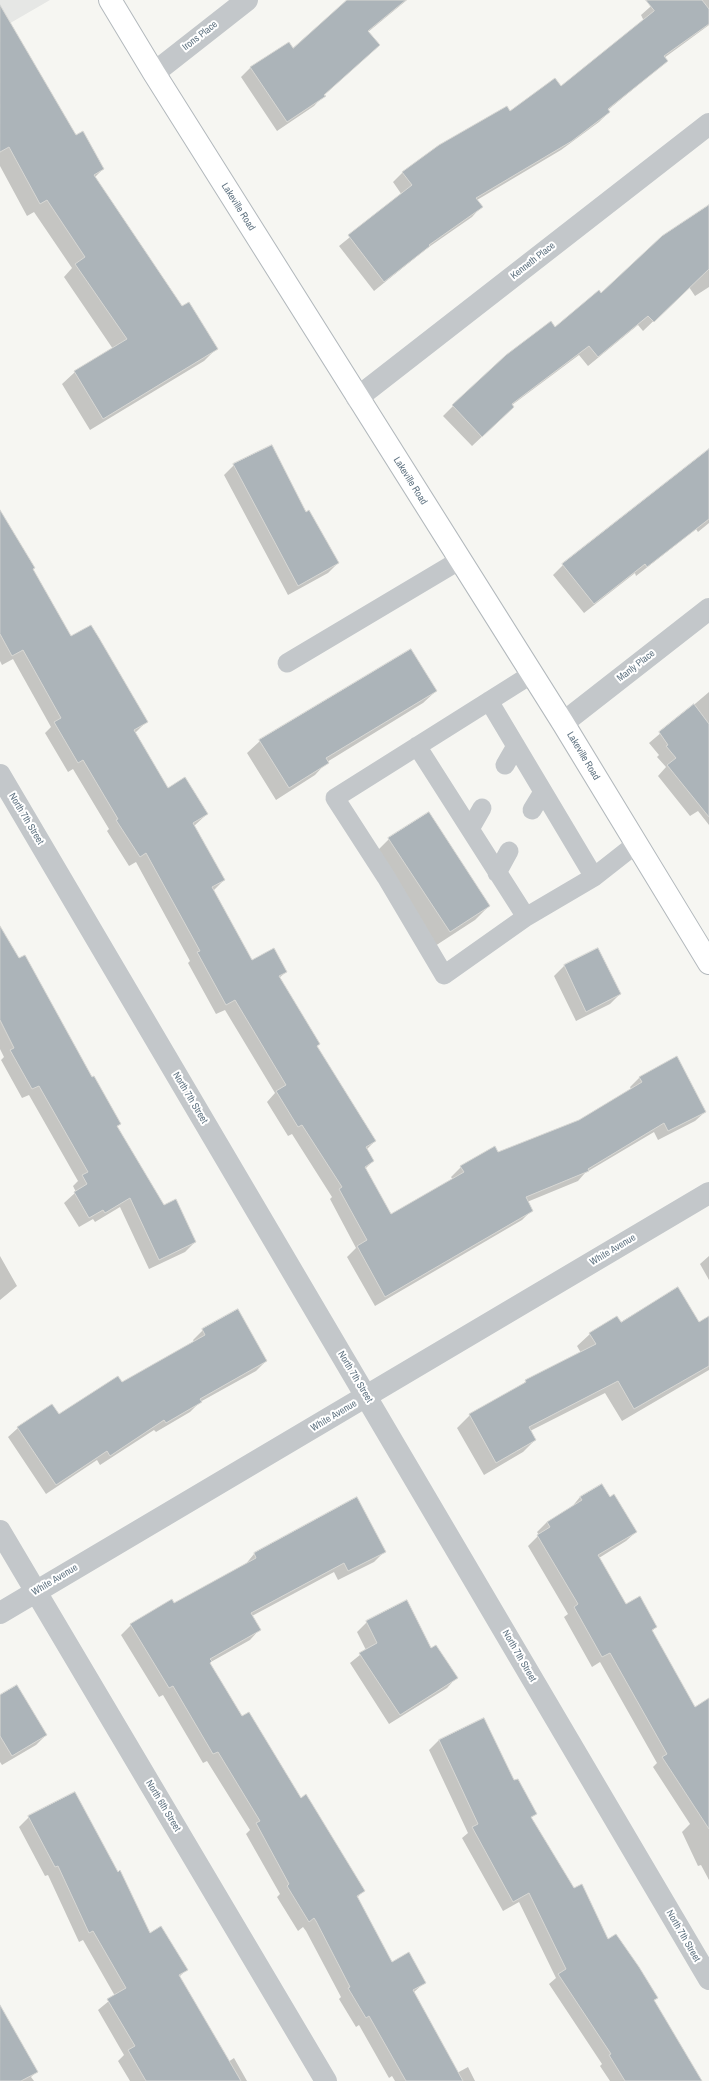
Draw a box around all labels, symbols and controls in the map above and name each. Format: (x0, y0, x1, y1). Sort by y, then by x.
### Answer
street label: Irons Place (180, 19, 220, 53)
street label: Lakeville Road (219, 181, 257, 233)
street label: Kenneth Place (508, 240, 558, 282)
street label: Lakeville Road (391, 455, 429, 507)
street label: Manly Place (615, 648, 657, 684)
street label: Lakeville Road (564, 730, 602, 782)
street label: North 7th Street (6, 791, 46, 847)
street label: North 7th Street (170, 1070, 210, 1126)
street label: White Avenue (588, 1232, 638, 1268)
street label: North 7th Street (335, 1349, 375, 1405)
street label: White Avenue (309, 1398, 359, 1434)
street label: White Avenue (30, 1562, 80, 1598)
street label: North 7th Street (499, 1628, 539, 1684)
street label: North 6th Street (143, 1778, 183, 1834)
street label: North 7th Street (663, 1908, 703, 1964)

